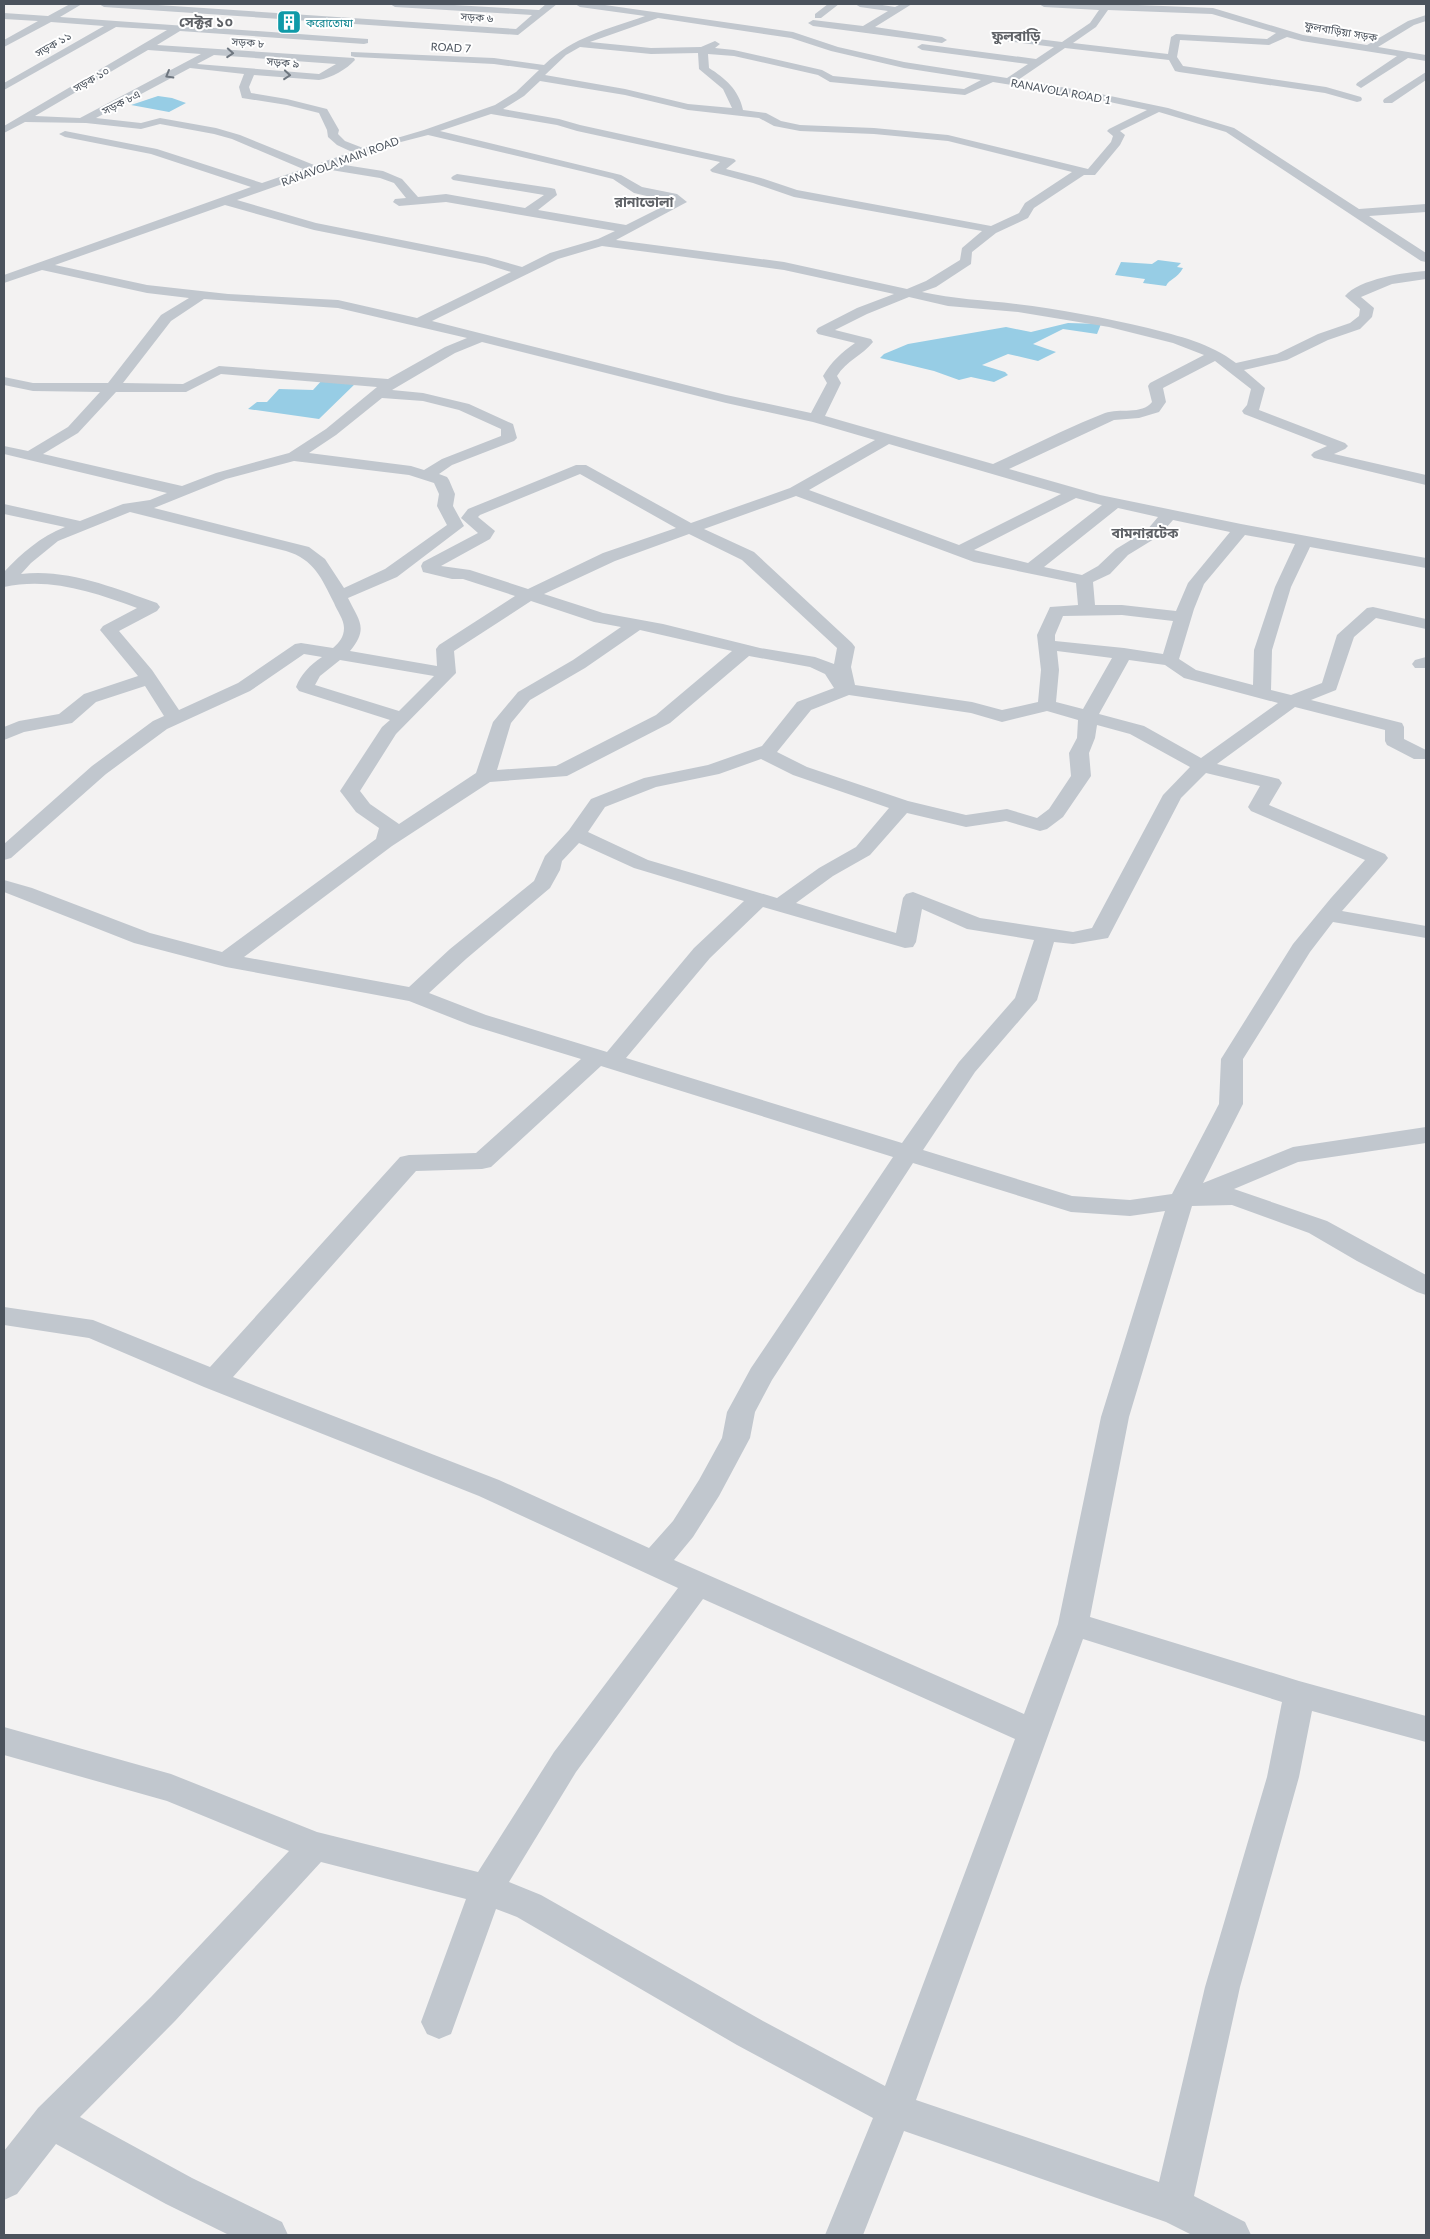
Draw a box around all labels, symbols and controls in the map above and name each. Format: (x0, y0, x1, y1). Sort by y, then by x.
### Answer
building icon: করোতোয়া (276, 9, 302, 35)
street label: সড়ক ৬ (459, 9, 494, 25)
district label: সেক্টর ১০ (179, 13, 233, 30)
place label: করোতোয়া (305, 16, 354, 29)
street label: ফুলবাড়িয়া সড়ক (1302, 18, 1379, 45)
district label: ফুলবাড়ি (991, 27, 1041, 45)
street label: সড়ক ১১ (32, 29, 73, 60)
street label: সড়ক ৮ (230, 34, 265, 50)
street label: ROAD 7 (430, 39, 472, 55)
one-way arrow (226, 47, 234, 58)
street label: সড়ক ৯ (265, 54, 300, 70)
street label: সড়ক ১০ (70, 64, 111, 95)
one-way arrow (165, 69, 174, 79)
one-way arrow (284, 69, 292, 80)
street label: RANAVOLA ROAD 1 (1010, 76, 1112, 106)
street label: সড়ক ৮এ (99, 87, 142, 118)
street label: RANAVOLA MAIN ROAD (279, 134, 401, 188)
district label: রানাভোলা (613, 193, 675, 210)
district label: বামনারটেক (1110, 524, 1179, 541)

